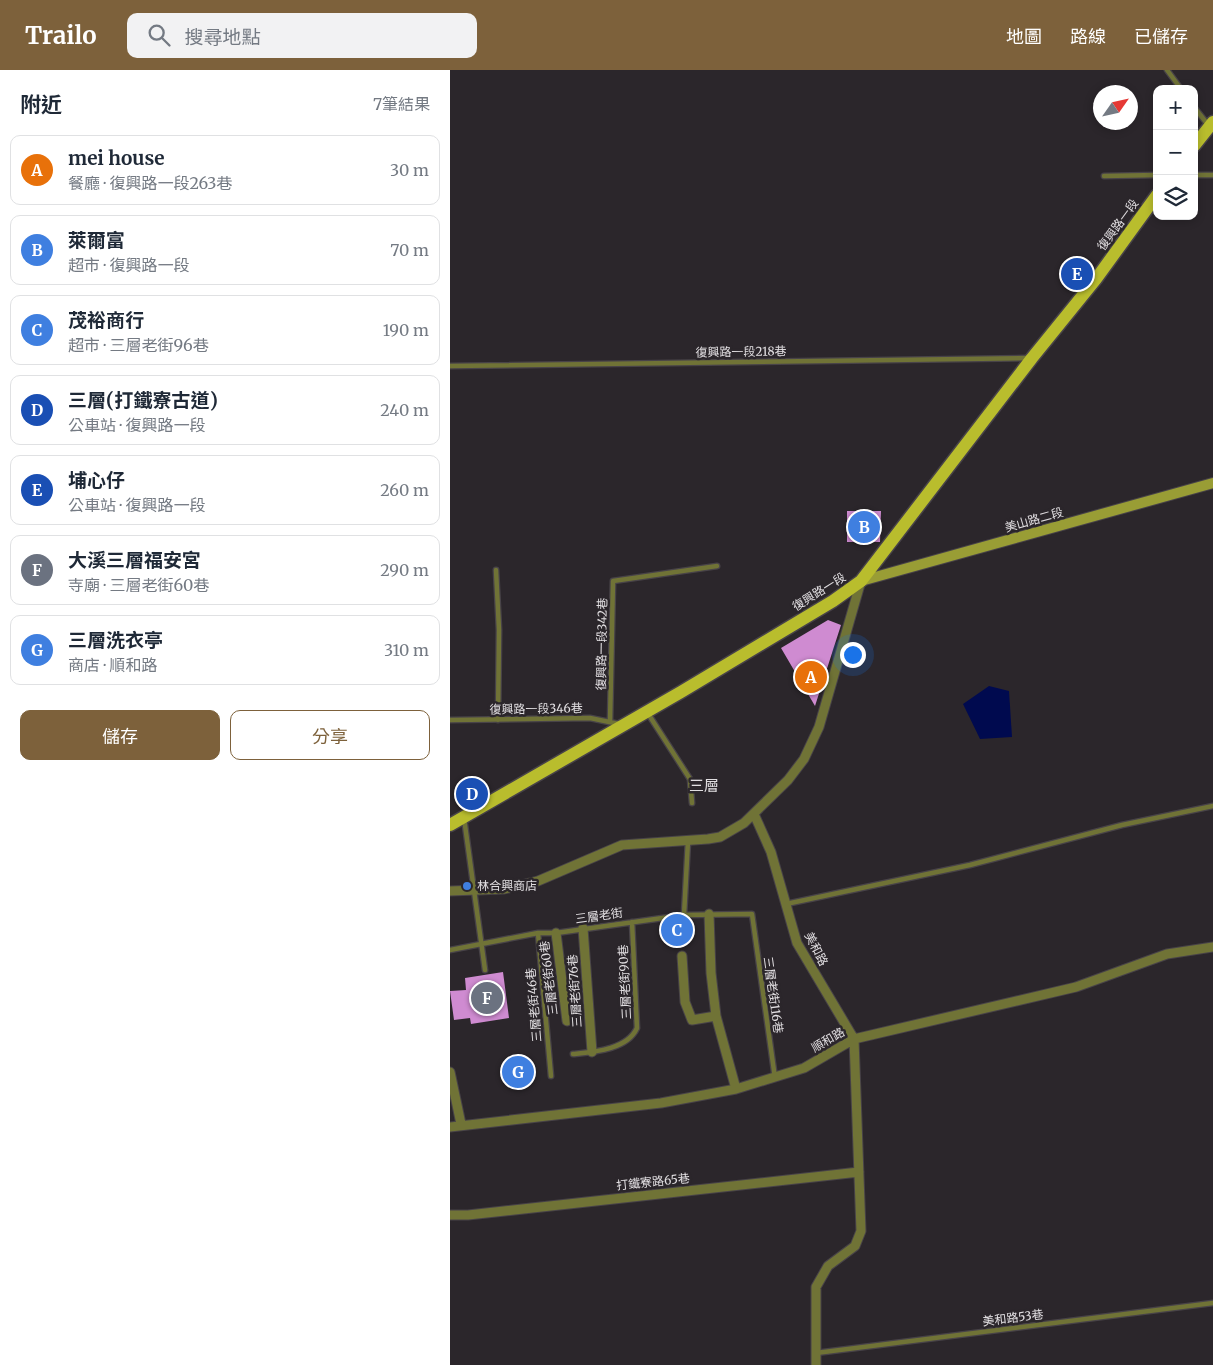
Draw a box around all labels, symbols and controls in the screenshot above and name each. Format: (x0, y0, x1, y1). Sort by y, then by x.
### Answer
search box (127, 13, 477, 58)
text: Trailo (25, 20, 97, 51)
icon: search (145, 21, 173, 49)
text: 搜尋地點 (185, 25, 261, 49)
text: 地圖 (1006, 25, 1042, 48)
text: 路線 (1070, 25, 1106, 48)
text: 已儲存 (1134, 25, 1188, 48)
north arrow (1093, 85, 1138, 130)
map controls (1153, 85, 1198, 220)
button: + (1153, 85, 1198, 130)
text: 附近 (20, 91, 62, 118)
text: 7筆結果 (373, 94, 430, 114)
button: − (1153, 130, 1198, 175)
text: mei house (68, 146, 165, 170)
text: A (31, 160, 43, 180)
text: 30 m (390, 160, 429, 180)
text: 餐廳 · 復興路一段263巷 (68, 173, 232, 193)
button: layers (1153, 175, 1198, 220)
street label: 復興路一段 (1094, 196, 1141, 253)
text: 萊爾富 (68, 228, 125, 252)
text: B (31, 240, 43, 260)
text: 70 m (390, 240, 429, 260)
text: 超市 · 復興路一段 (68, 255, 189, 275)
pin: E (1061, 255, 1093, 293)
text: 茂裕商行 (68, 308, 144, 332)
text: C (32, 320, 42, 340)
text: 190 m (383, 320, 429, 340)
text: 超市 · 三層老街96巷 (68, 335, 209, 355)
street label: 復興路一段218巷 (695, 343, 787, 360)
text: 三層(打鐵寮古道) (68, 388, 218, 412)
text: D (31, 400, 43, 420)
text: 240 m (380, 400, 429, 420)
text: 公車站 · 復興路一段 (68, 415, 205, 435)
text: 埔心仔 (68, 468, 125, 492)
text: E (32, 480, 42, 500)
text: 260 m (380, 480, 429, 500)
text: 公車站 · 復興路一段 (68, 495, 205, 515)
street label: 美山路二段 (1003, 504, 1065, 535)
pin: B (848, 508, 880, 546)
text: 大溪三層福安宮 (68, 548, 201, 572)
text: F (32, 560, 42, 580)
text: 290 m (380, 560, 429, 580)
street label: 復興路一段 (789, 569, 848, 614)
text: 寺廟 · 三層老街60巷 (68, 575, 209, 595)
street label: 復興路一段342巷 (593, 598, 610, 690)
text: 三層洗衣亭 (68, 628, 163, 652)
text: G (31, 640, 43, 660)
text: 310 m (384, 640, 429, 660)
your location (840, 642, 866, 668)
text: 商店 · 順和路 (68, 655, 157, 675)
pin: A (795, 658, 827, 696)
street label: 復興路一段346巷 (489, 700, 583, 717)
button: 儲存 (20, 710, 220, 760)
button: 分享 (230, 710, 430, 760)
pin: D (456, 775, 488, 813)
district label: 三層 (689, 776, 719, 795)
place label: 林合興商店 (477, 878, 537, 893)
marker: 林合興商店 (461, 880, 473, 892)
street label: 三層老街 (574, 905, 624, 926)
pin: C (661, 911, 693, 949)
street label: 美和路 (802, 929, 831, 968)
street label: 三層老街60巷 (536, 940, 561, 1016)
street label: 三層老街90巷 (615, 944, 634, 1020)
street label: 三層老街76巷 (564, 954, 585, 1028)
street label: 三層老街116巷 (761, 956, 786, 1034)
street label: 三層老街46巷 (523, 967, 544, 1043)
pin: F (471, 979, 503, 1017)
street label: 順和路 (808, 1024, 847, 1055)
pin: G (502, 1053, 534, 1091)
street label: 打鐵寮路65巷 (615, 1170, 690, 1193)
street label: 美和路53巷 (982, 1306, 1044, 1329)

